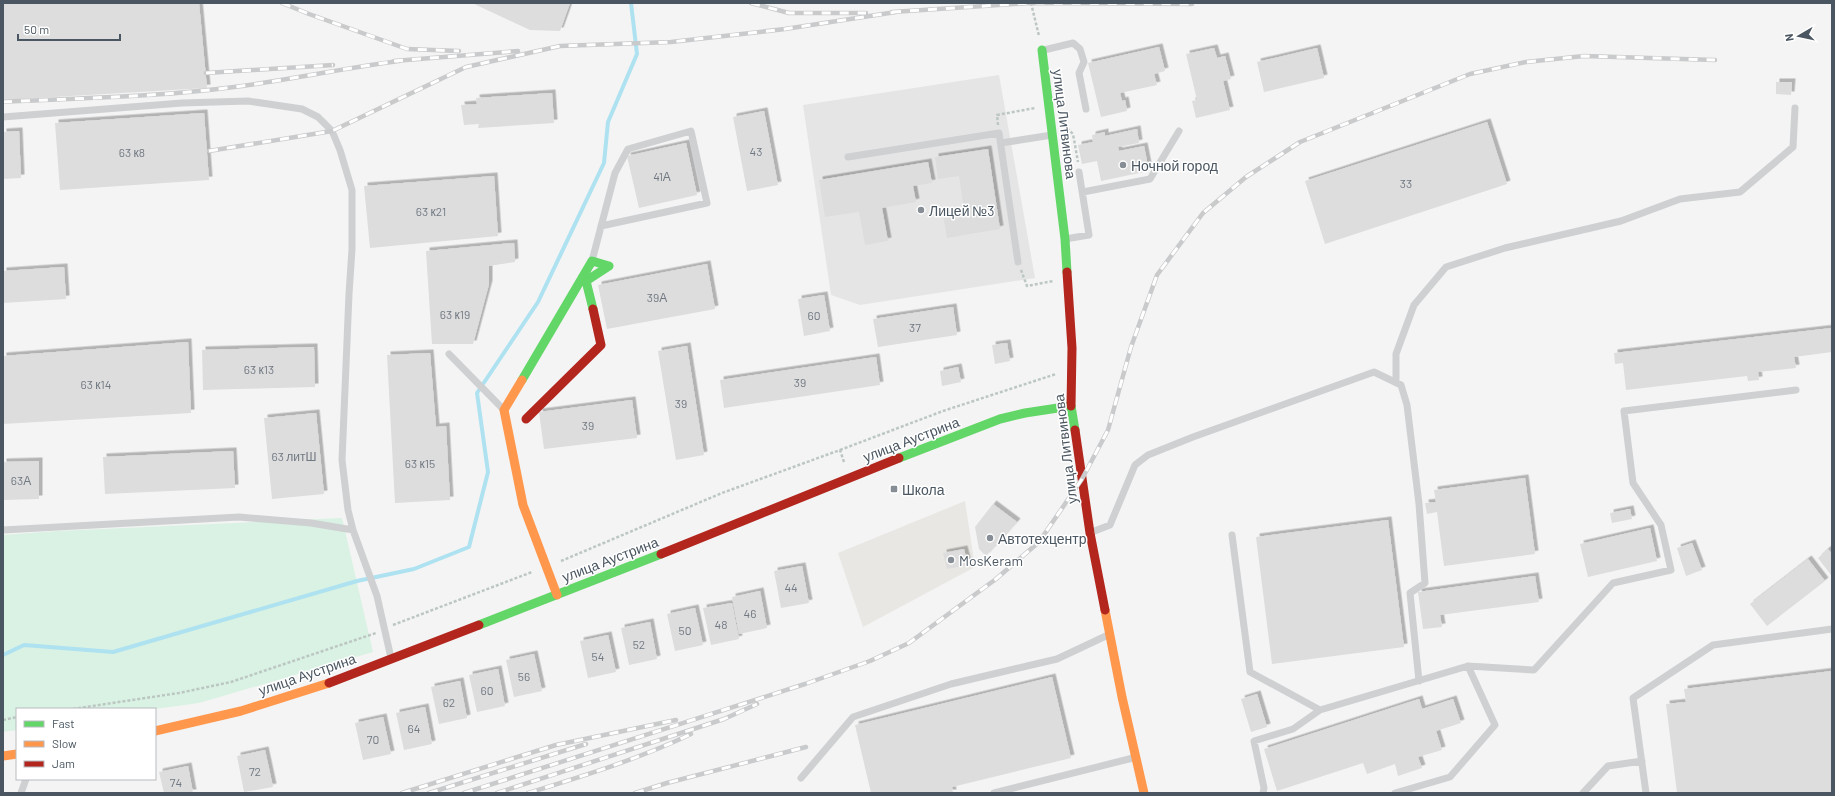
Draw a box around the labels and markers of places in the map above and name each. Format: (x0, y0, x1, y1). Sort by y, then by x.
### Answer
place label: Ночной город (1131, 157, 1218, 174)
marker: Ночной город (1118, 160, 1128, 170)
place label: Лицей №3 (929, 202, 995, 219)
marker: Лицей №3 (916, 205, 926, 215)
place label: Школа (902, 481, 945, 498)
marker: Школа (889, 484, 899, 494)
place label: Автотехцентр (998, 530, 1087, 547)
marker: Автотехцентр (985, 533, 995, 543)
place label: MosKeram (959, 552, 1023, 569)
marker: MosKeram (946, 555, 956, 565)

